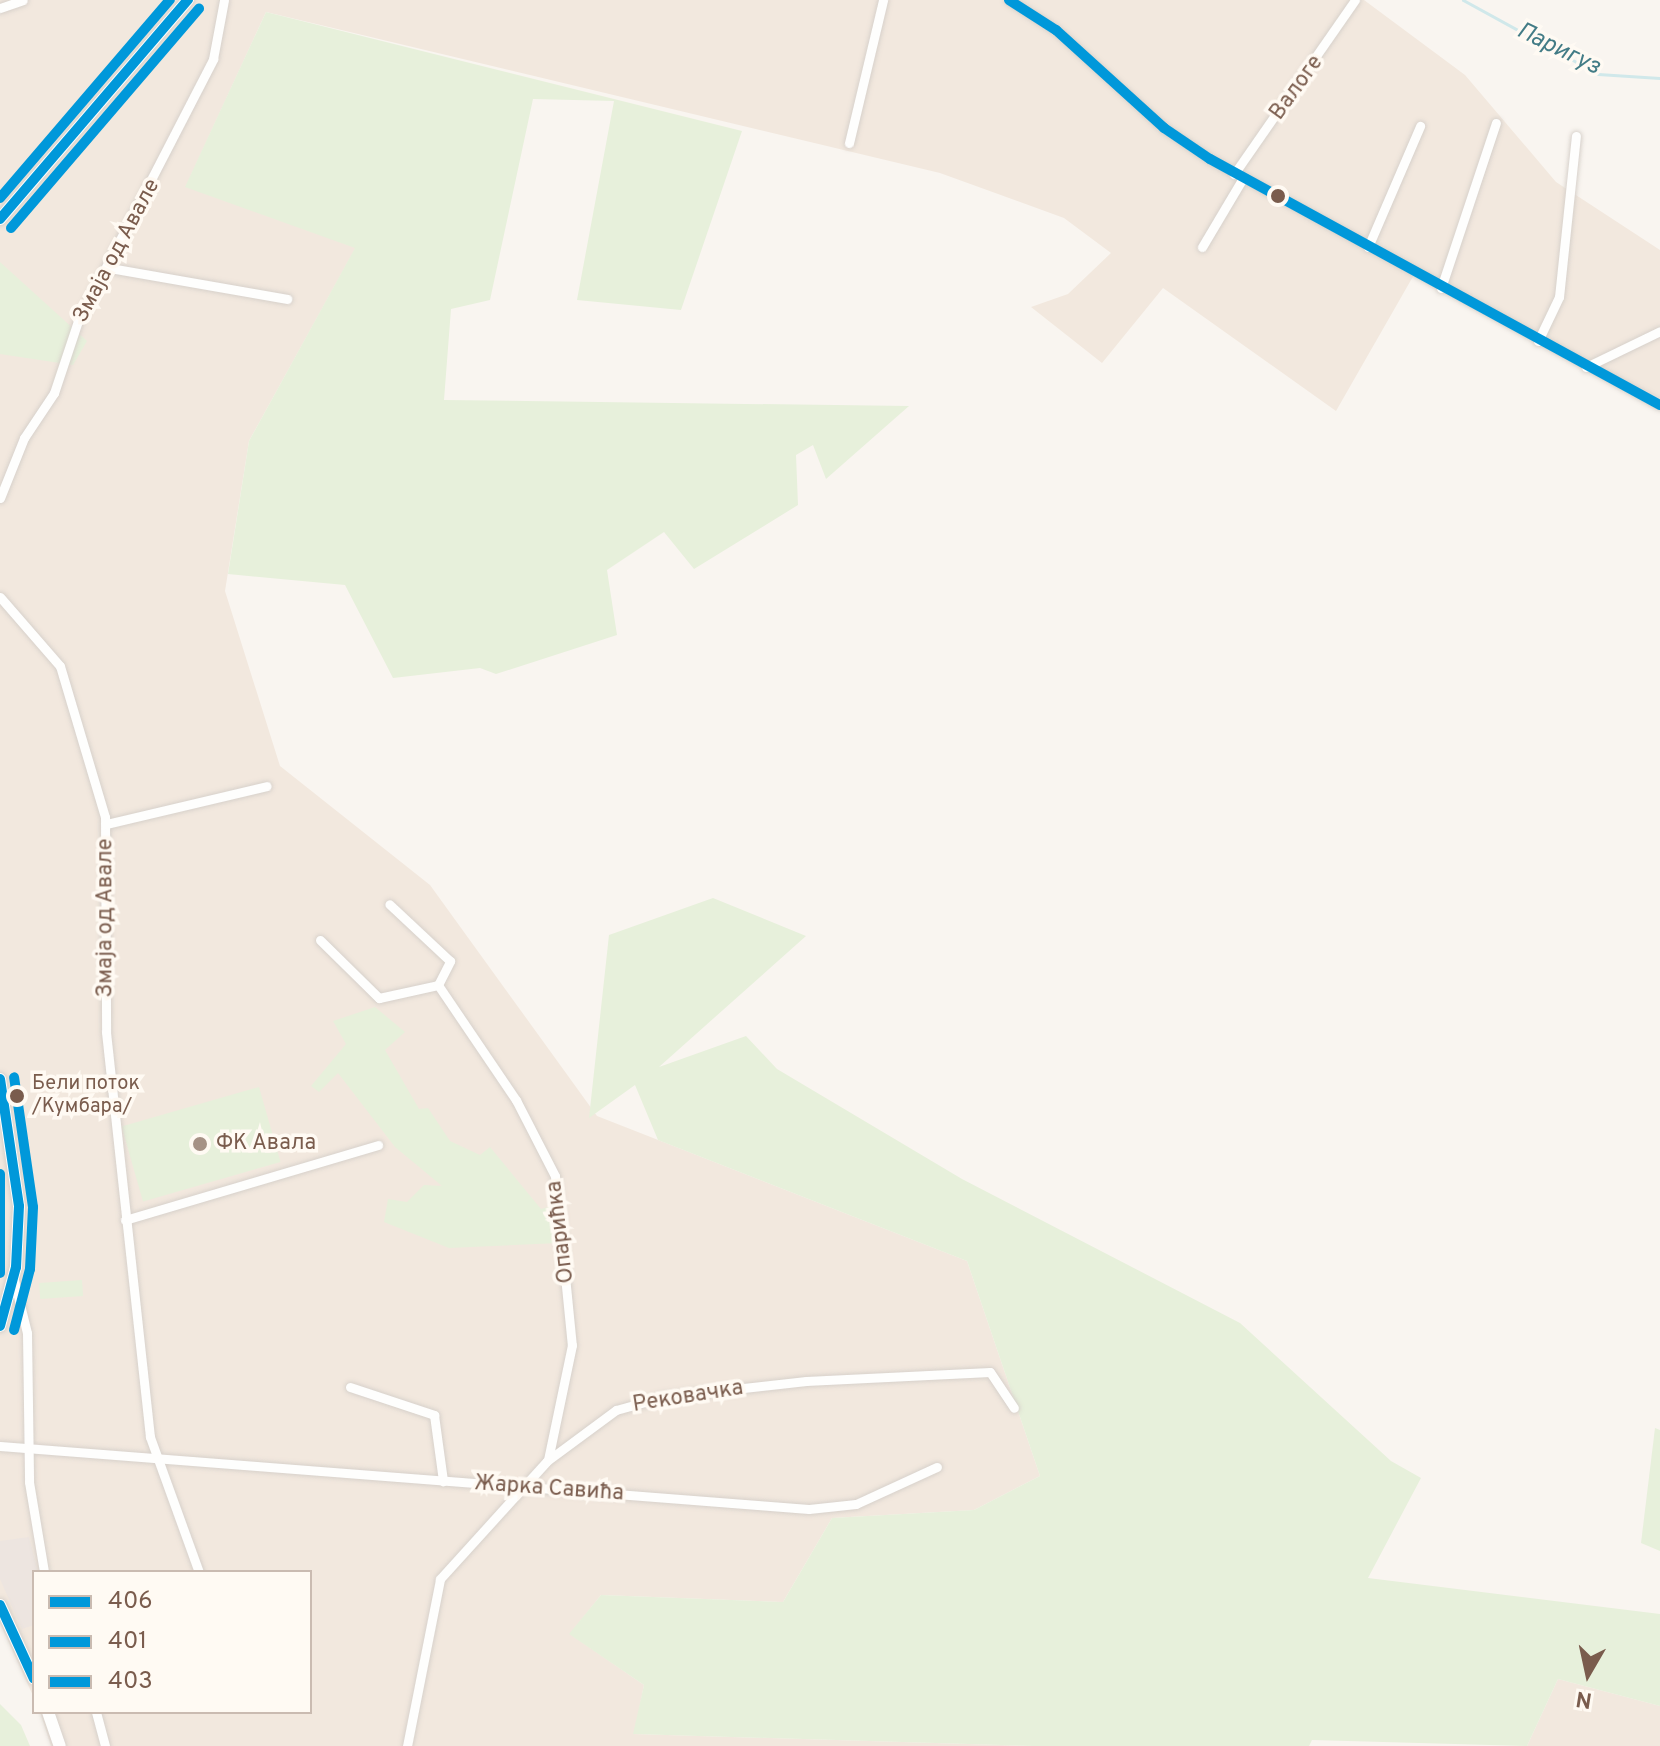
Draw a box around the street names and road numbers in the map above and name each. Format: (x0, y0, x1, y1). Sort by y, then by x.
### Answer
street label: Валоге (1265, 50, 1329, 126)
street label: Змаја од Авале (68, 174, 166, 328)
street label: Змаја од Авале (93, 838, 119, 998)
street label: Опарићка (542, 1179, 580, 1285)
street label: Рековачка (631, 1375, 745, 1419)
street label: Жарка Савића (473, 1471, 625, 1507)

